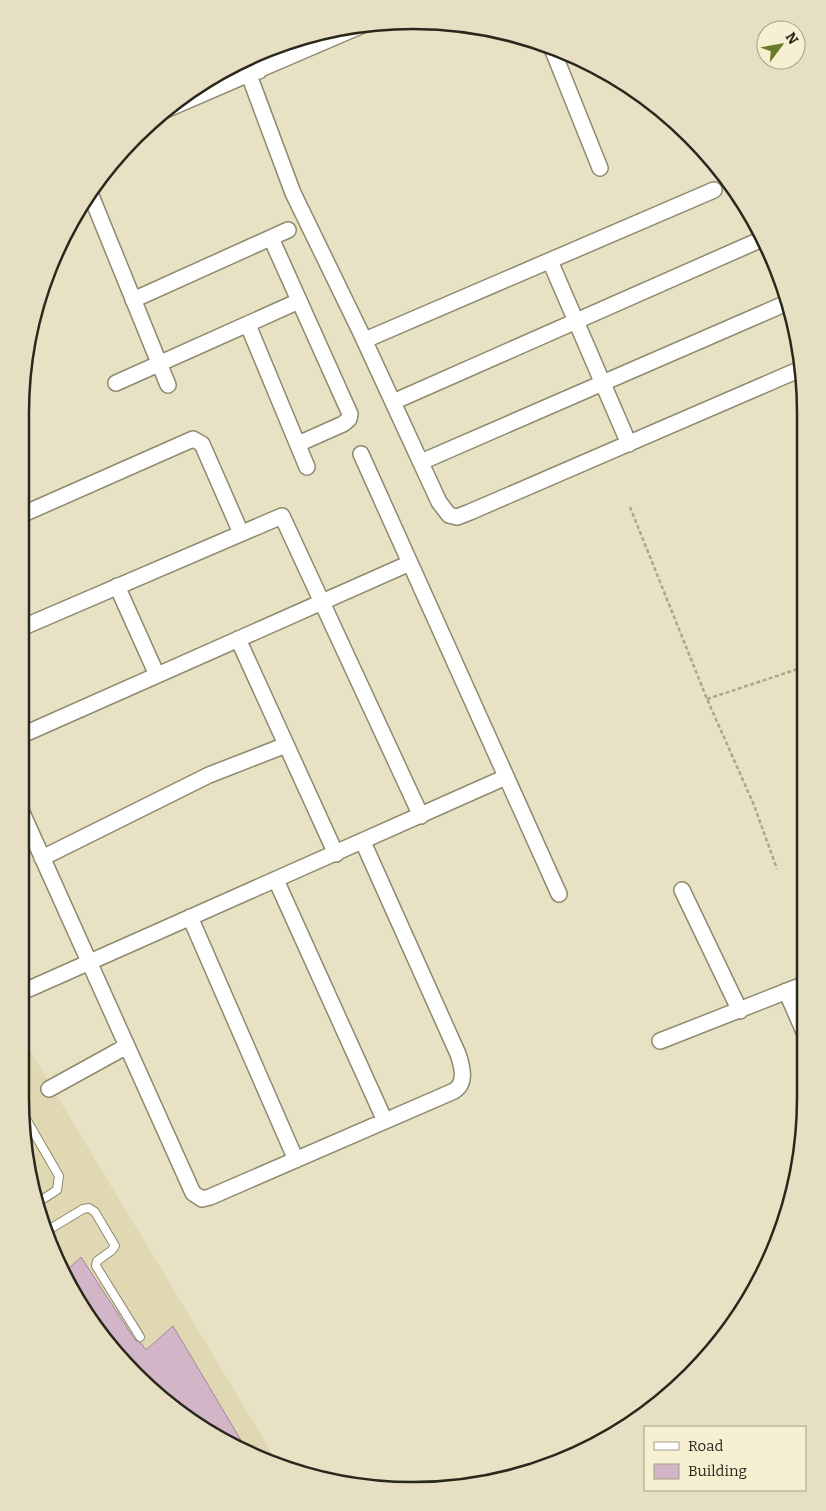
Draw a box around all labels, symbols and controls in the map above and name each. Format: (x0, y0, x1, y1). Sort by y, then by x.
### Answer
north arrow (756, 20, 806, 70)
text: N (782, 29, 802, 48)
legend (644, 1426, 806, 1491)
text: Road (688, 1437, 723, 1455)
text: Building (688, 1462, 747, 1480)

